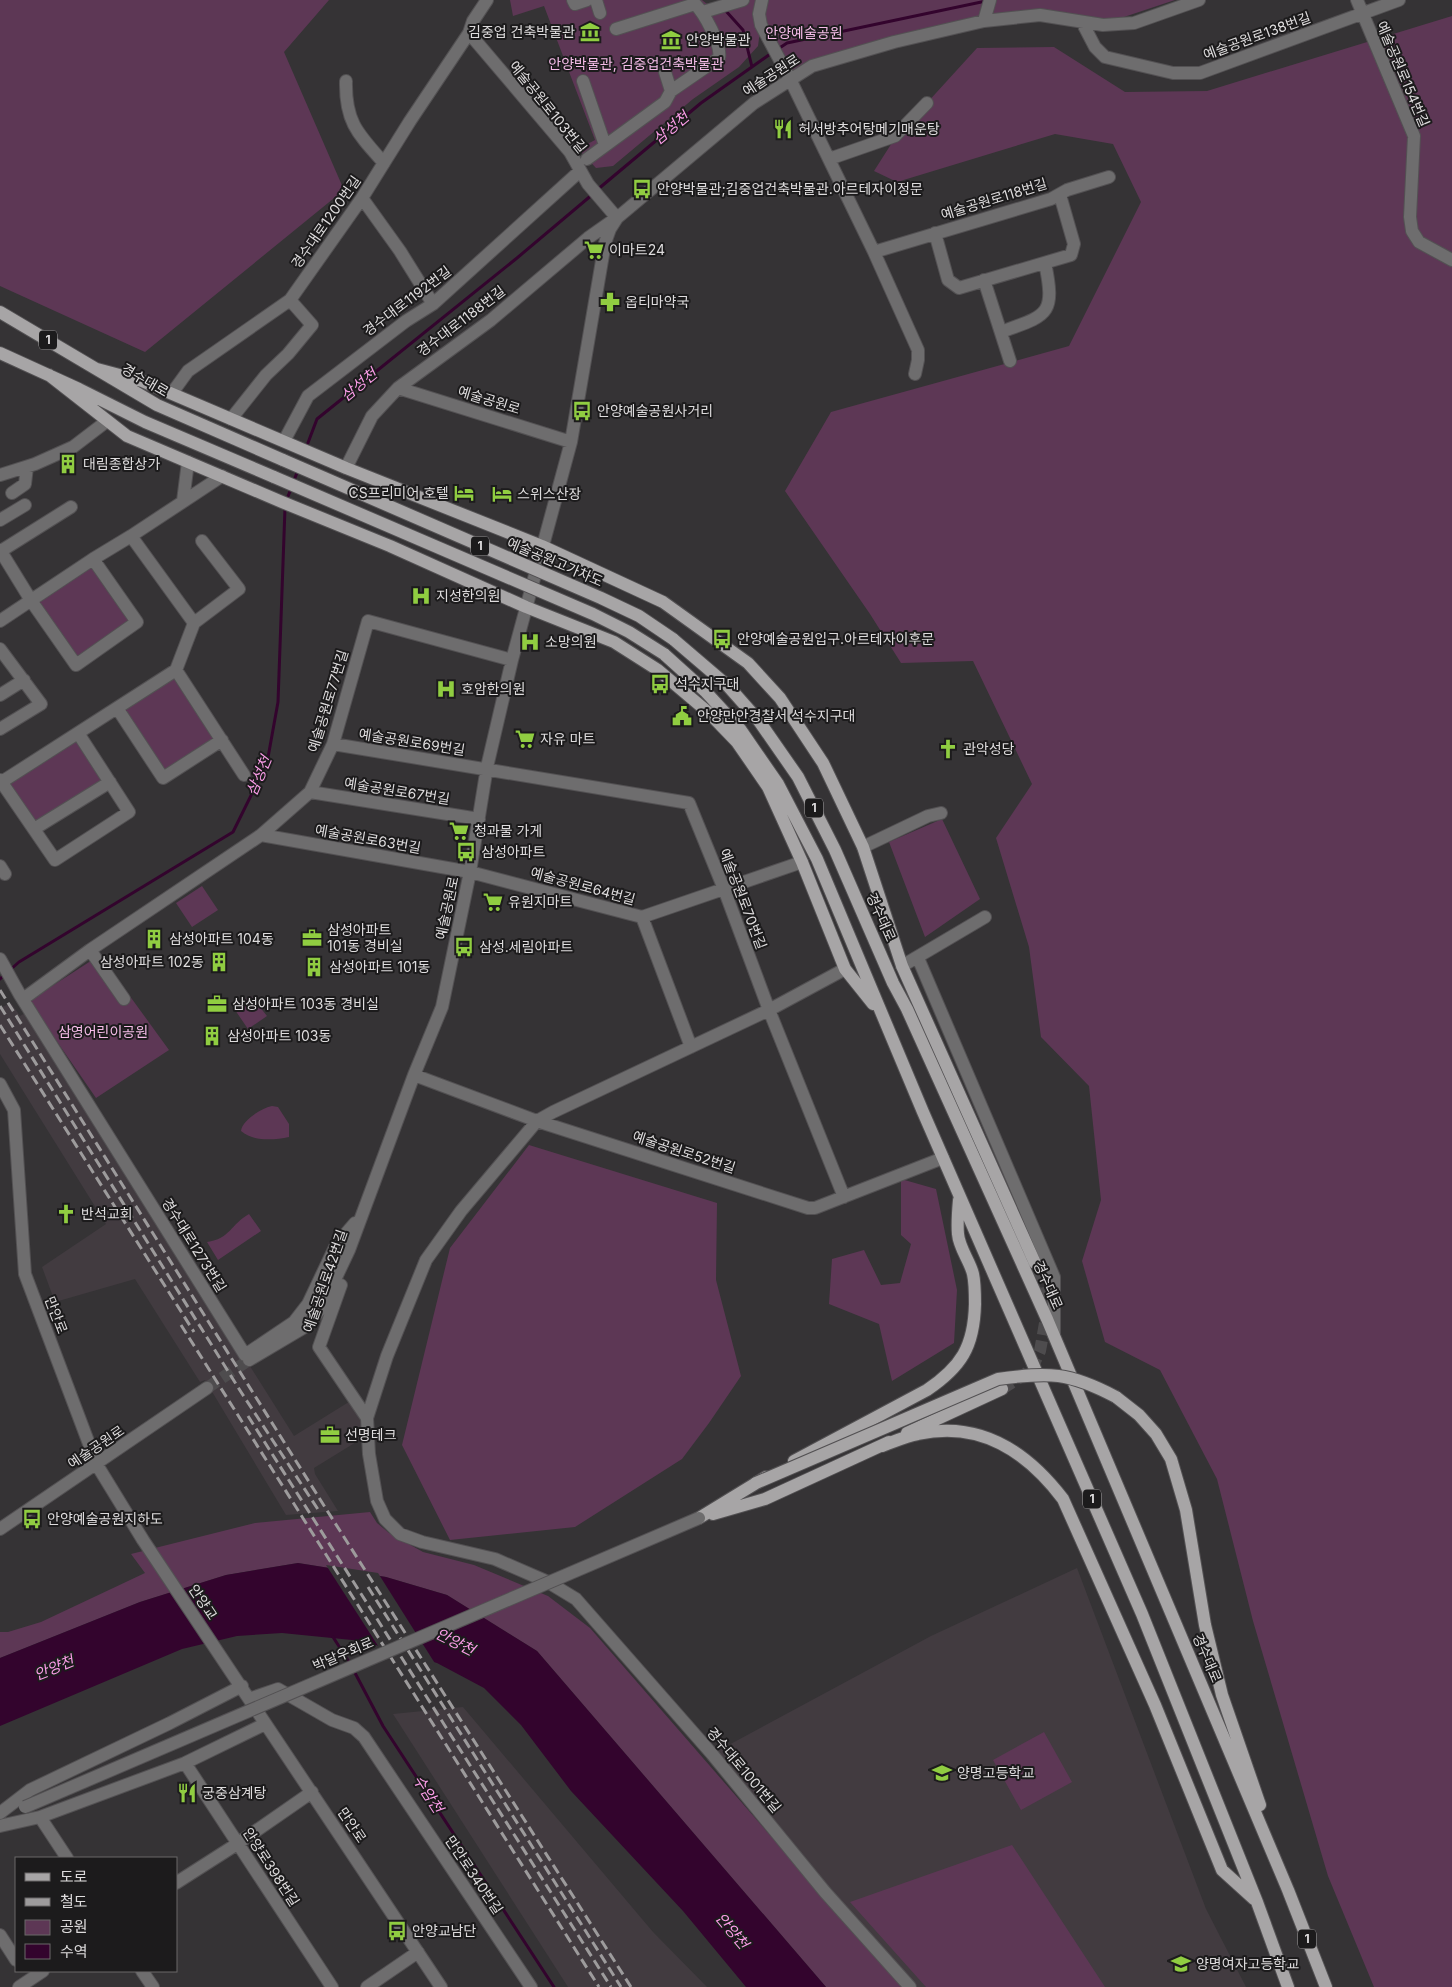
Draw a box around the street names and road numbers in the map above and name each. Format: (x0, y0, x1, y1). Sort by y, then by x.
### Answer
street label: 예술공원로138번길 (1201, 8, 1313, 63)
street label: 예술공원로154번길 (1373, 18, 1433, 129)
street label: 예술공원로 (739, 50, 802, 99)
street label: 예술공원로103번길 (506, 57, 591, 156)
street label: 경수대로1200번길 (287, 172, 364, 271)
street label: 예술공원로118번길 (939, 174, 1049, 223)
street label: 경수대로1192번길 (359, 262, 454, 339)
street label: 경수대로1188번길 (413, 282, 508, 359)
road number: 1 (39, 330, 57, 350)
street label: 경수대로 (119, 359, 172, 400)
street label: 예술공원로 (456, 382, 523, 417)
street label: 예술공원고가차도 (504, 534, 606, 590)
road number: 1 (471, 536, 489, 556)
street label: 예술공원로77번길 (304, 648, 351, 754)
street label: 예술공원로69번길 (358, 725, 467, 758)
street label: 예술공원로67번길 (343, 774, 451, 807)
road number: 1 (805, 798, 823, 818)
street label: 예술공원로63번길 (314, 821, 422, 856)
street label: 예술공원로70번길 (716, 846, 771, 952)
street label: 예술공원로64번길 (529, 863, 637, 908)
street label: 예술공원로 (432, 875, 462, 941)
street label: 경수대로 (863, 890, 900, 944)
street label: 예술공원로52번길 (631, 1127, 738, 1176)
street label: 경수대로1273번길 (159, 1194, 230, 1295)
street label: 예술공원로42번길 (299, 1227, 350, 1335)
street label: 경수대로 (1030, 1258, 1067, 1312)
street label: 만안로 (42, 1294, 71, 1336)
street label: 예술공원로 (64, 1421, 127, 1472)
road number: 1 (1083, 1490, 1101, 1508)
street label: 안양교 (186, 1581, 221, 1623)
street label: 경수대로 (1190, 1631, 1225, 1685)
street label: 박달우회로 (310, 1633, 376, 1674)
street label: 경수대로1001번길 (704, 1723, 785, 1816)
street label: 만안로 (335, 1804, 370, 1846)
street label: 안양로398번길 (240, 1824, 303, 1909)
street label: 만안로340번길 (442, 1832, 507, 1917)
road number: 1 (1298, 1930, 1316, 1948)

